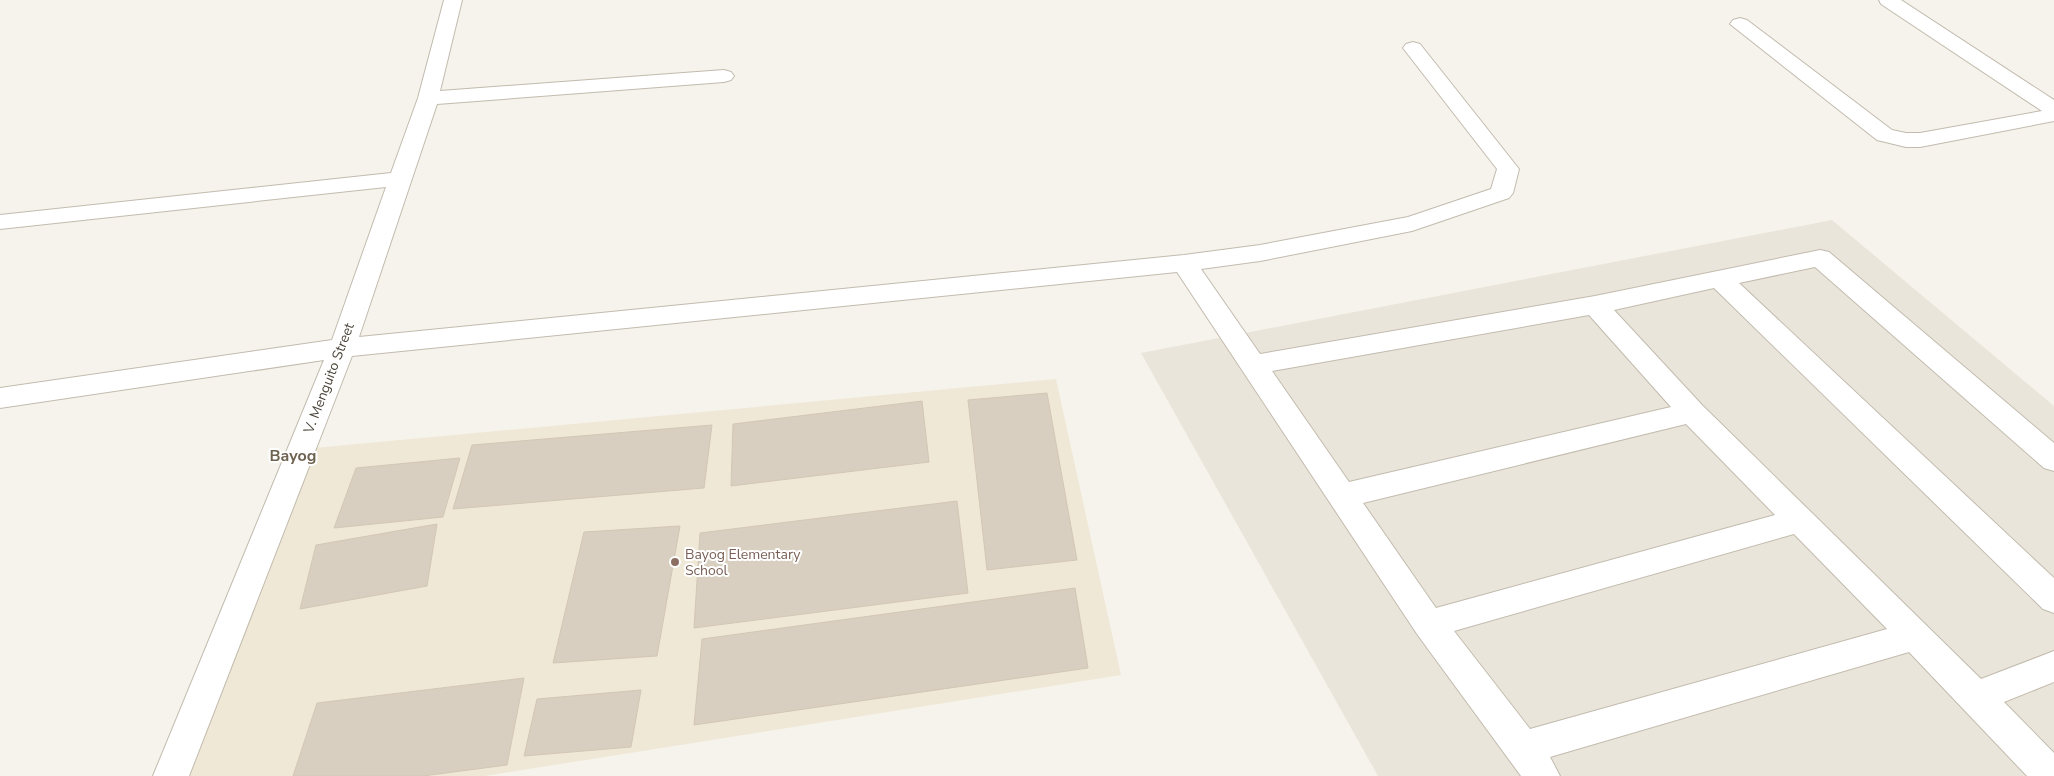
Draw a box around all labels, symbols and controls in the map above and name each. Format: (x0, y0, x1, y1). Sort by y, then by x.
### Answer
street label: V. Menguito Street (299, 320, 359, 437)
district label: Bayog (270, 445, 316, 467)
place label: Bayog Elementary School (685, 545, 801, 580)
marker: Bayog Elementary School (669, 556, 681, 568)

